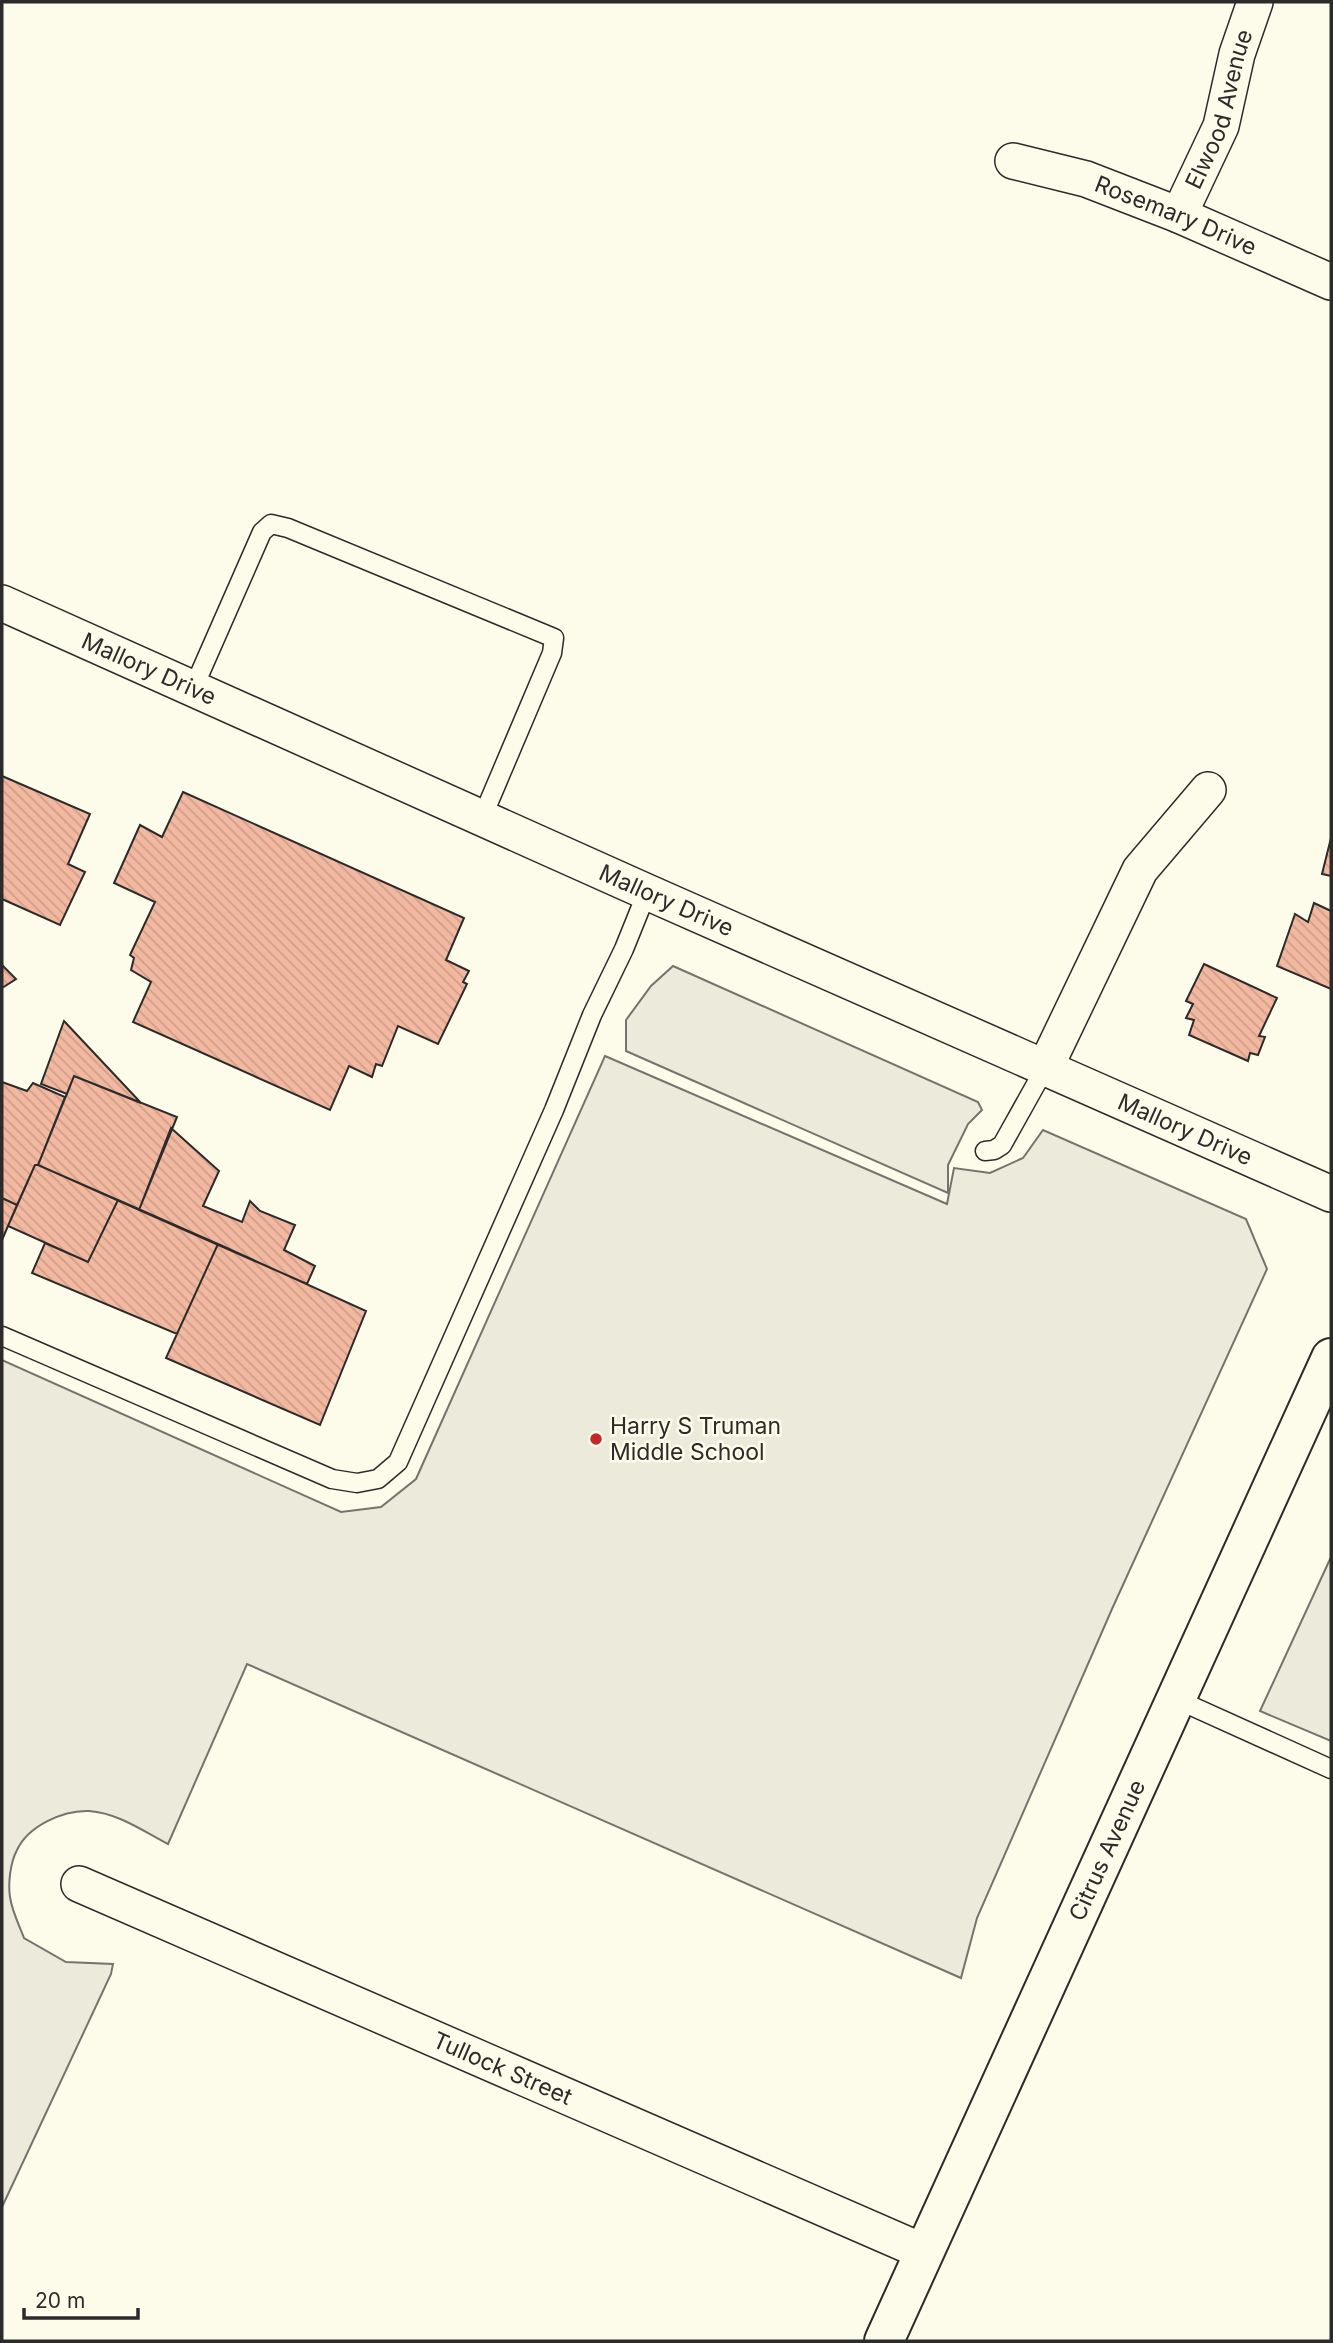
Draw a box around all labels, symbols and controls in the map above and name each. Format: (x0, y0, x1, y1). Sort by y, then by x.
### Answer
street label: Elwood Avenue (1179, 26, 1258, 193)
street label: Rosemary Drive (1091, 170, 1261, 261)
street label: Mallory Drive (77, 627, 220, 711)
street label: Mallory Drive (595, 858, 738, 943)
street label: Mallory Drive (1113, 1088, 1257, 1172)
place label: Harry S Truman Middle School (610, 1412, 781, 1466)
marker: Harry S Truman Middle School (588, 1431, 604, 1447)
street label: Citrus Avenue (1063, 1776, 1151, 1925)
street label: Tullock Street (429, 2026, 577, 2111)
scale bar (24, 2276, 138, 2320)
text: 20 m (35, 2288, 85, 2313)

